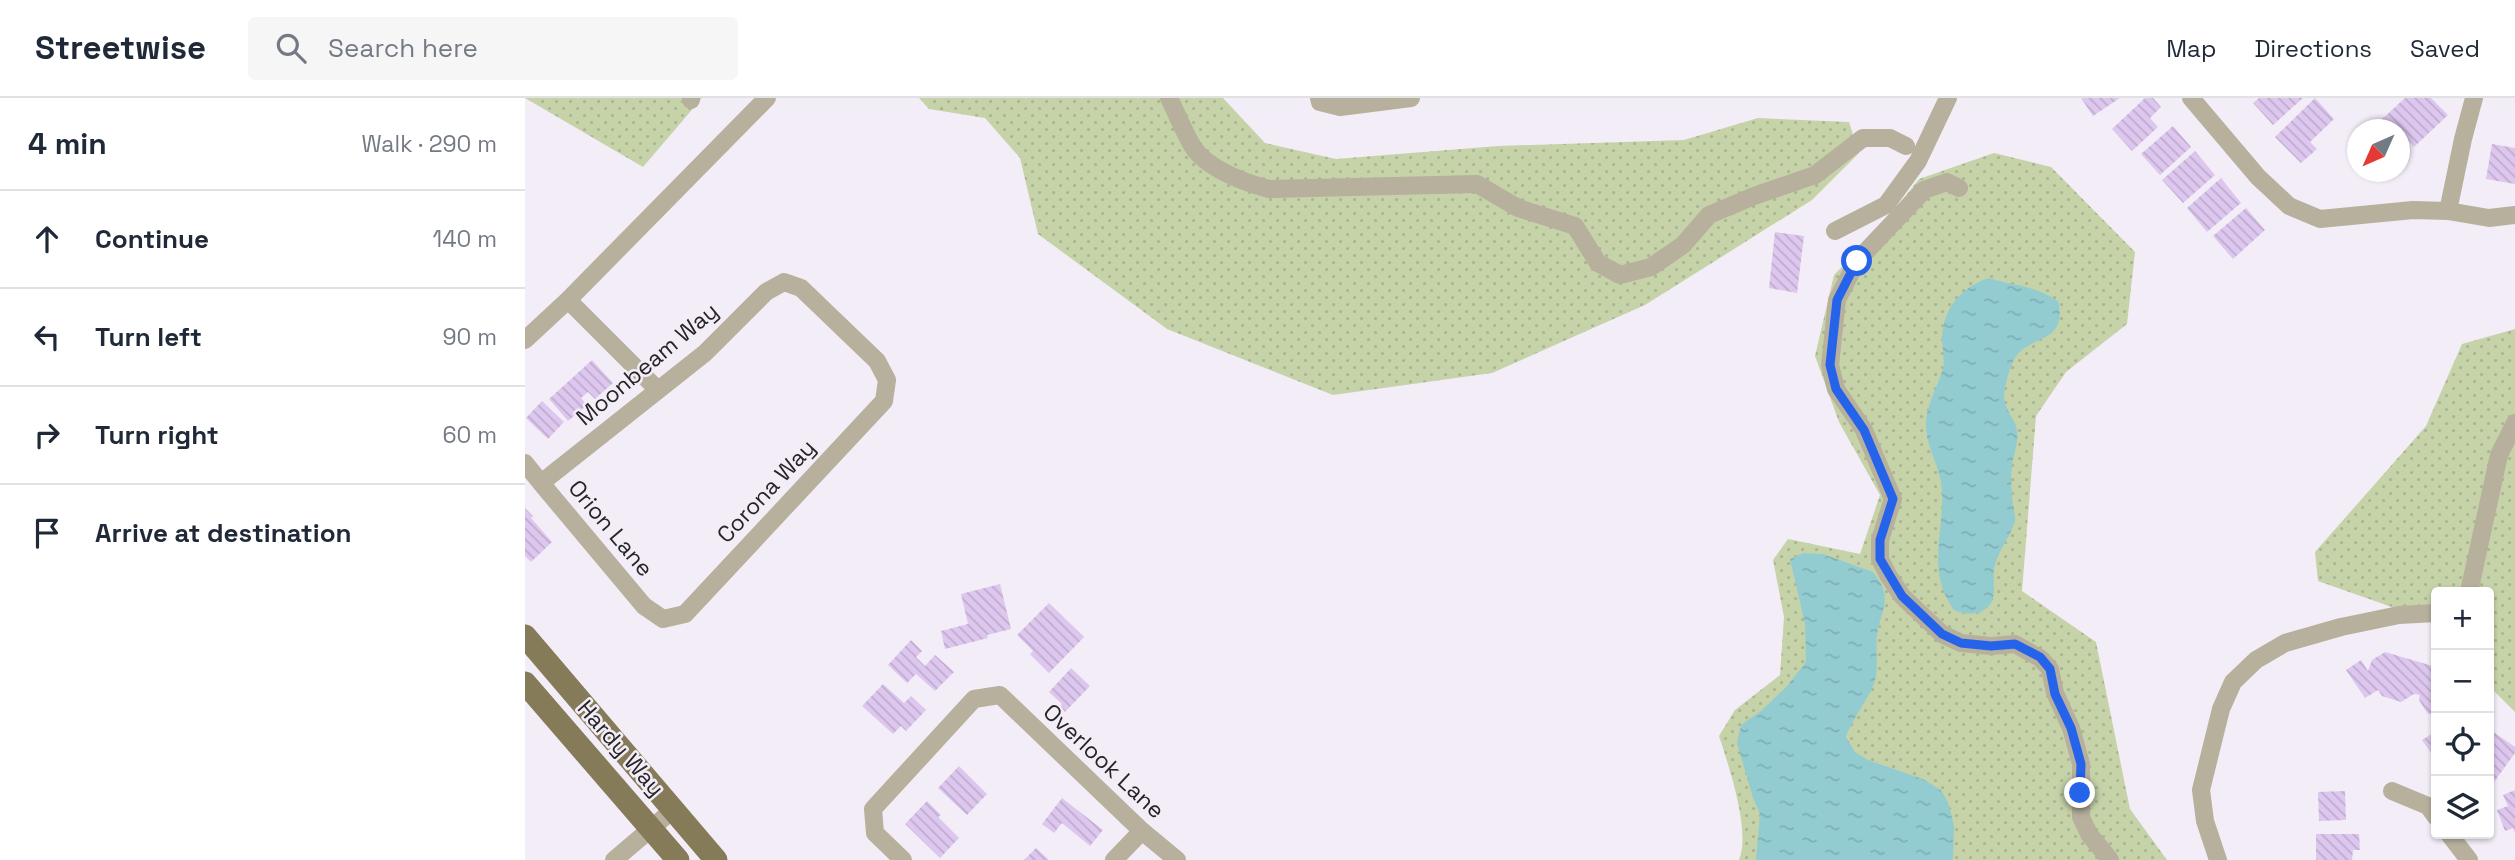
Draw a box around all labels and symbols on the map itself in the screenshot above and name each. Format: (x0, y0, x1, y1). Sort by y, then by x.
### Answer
north arrow (2347, 119, 2410, 182)
route start (1841, 245, 1872, 276)
street label: Moonbeam Way (570, 296, 724, 432)
street label: Corona Way (710, 433, 822, 549)
street label: Orion Lane (562, 473, 660, 583)
street label: Hardy Way (571, 694, 671, 802)
street label: Overlook Lane (1037, 697, 1171, 825)
route end (2064, 777, 2095, 808)

